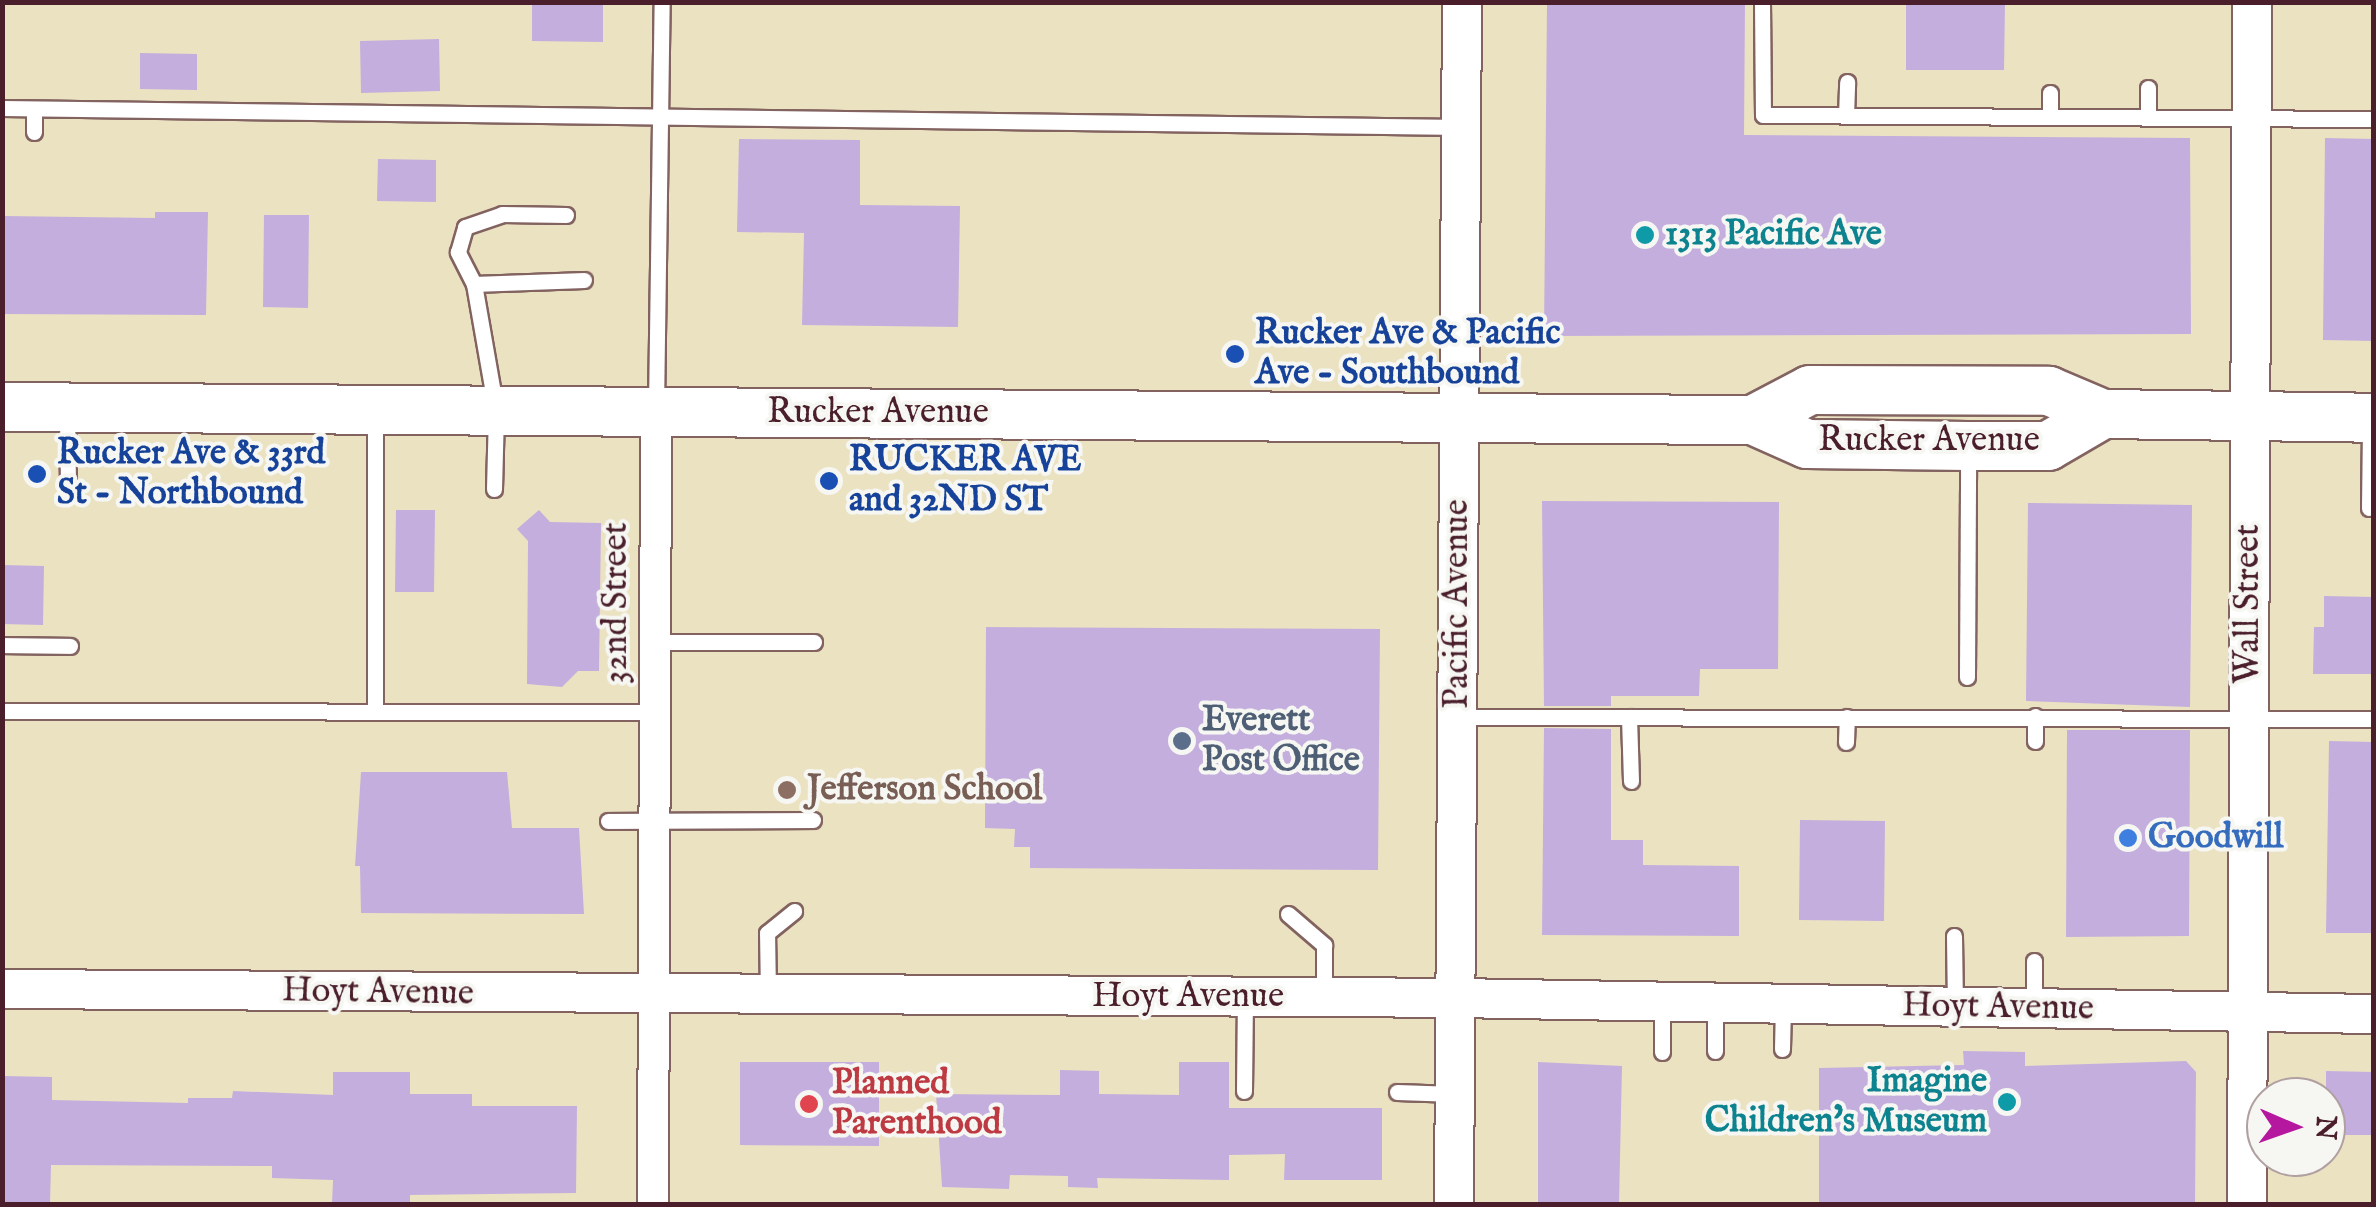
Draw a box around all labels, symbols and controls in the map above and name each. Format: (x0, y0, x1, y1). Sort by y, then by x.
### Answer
place label: 1313 Pacific Ave (1665, 214, 1882, 256)
marker: 1313 Pacific Ave (1634, 224, 1656, 246)
place label: Rucker Ave & Pacific Ave - Southbound (1255, 313, 1561, 395)
marker: Rucker Ave & Pacific Ave - Southbound (1224, 343, 1246, 365)
street label: Rucker Avenue (767, 392, 989, 434)
street label: Rucker Avenue (1818, 420, 2040, 462)
place label: Rucker Ave & 33rd St - Northbound (57, 433, 325, 515)
place label: RUCKER AVE and 32ND ST (849, 440, 1082, 522)
marker: Rucker Ave & 33rd St - Northbound (26, 463, 48, 485)
marker: RUCKER AVE and 32ND ST (818, 470, 840, 492)
street label: Pacific Avenue (1437, 499, 1479, 709)
street label: 32nd Street (596, 522, 638, 684)
street label: Wall Street (2228, 524, 2270, 684)
place label: Everett Post Office (1202, 700, 1360, 782)
marker: Everett Post Office (1171, 730, 1193, 752)
place label: Jefferson School (807, 769, 1042, 811)
marker: Jefferson School (776, 779, 798, 801)
place label: Goodwill (2148, 817, 2283, 859)
marker: Goodwill (2117, 827, 2139, 849)
street label: Hoyt Avenue (282, 970, 474, 1016)
street label: Hoyt Avenue (1092, 976, 1284, 1018)
street label: Hoyt Avenue (1902, 985, 2094, 1031)
place label: Imagine Children's Museum (1705, 1061, 1987, 1143)
place label: Planned Parenthood (832, 1063, 1001, 1145)
north arrow (2246, 1077, 2346, 1177)
marker: Planned Parenthood (796, 1091, 822, 1117)
marker: Imagine Children's Museum (1996, 1091, 2018, 1113)
text: N (2307, 1115, 2342, 1141)

